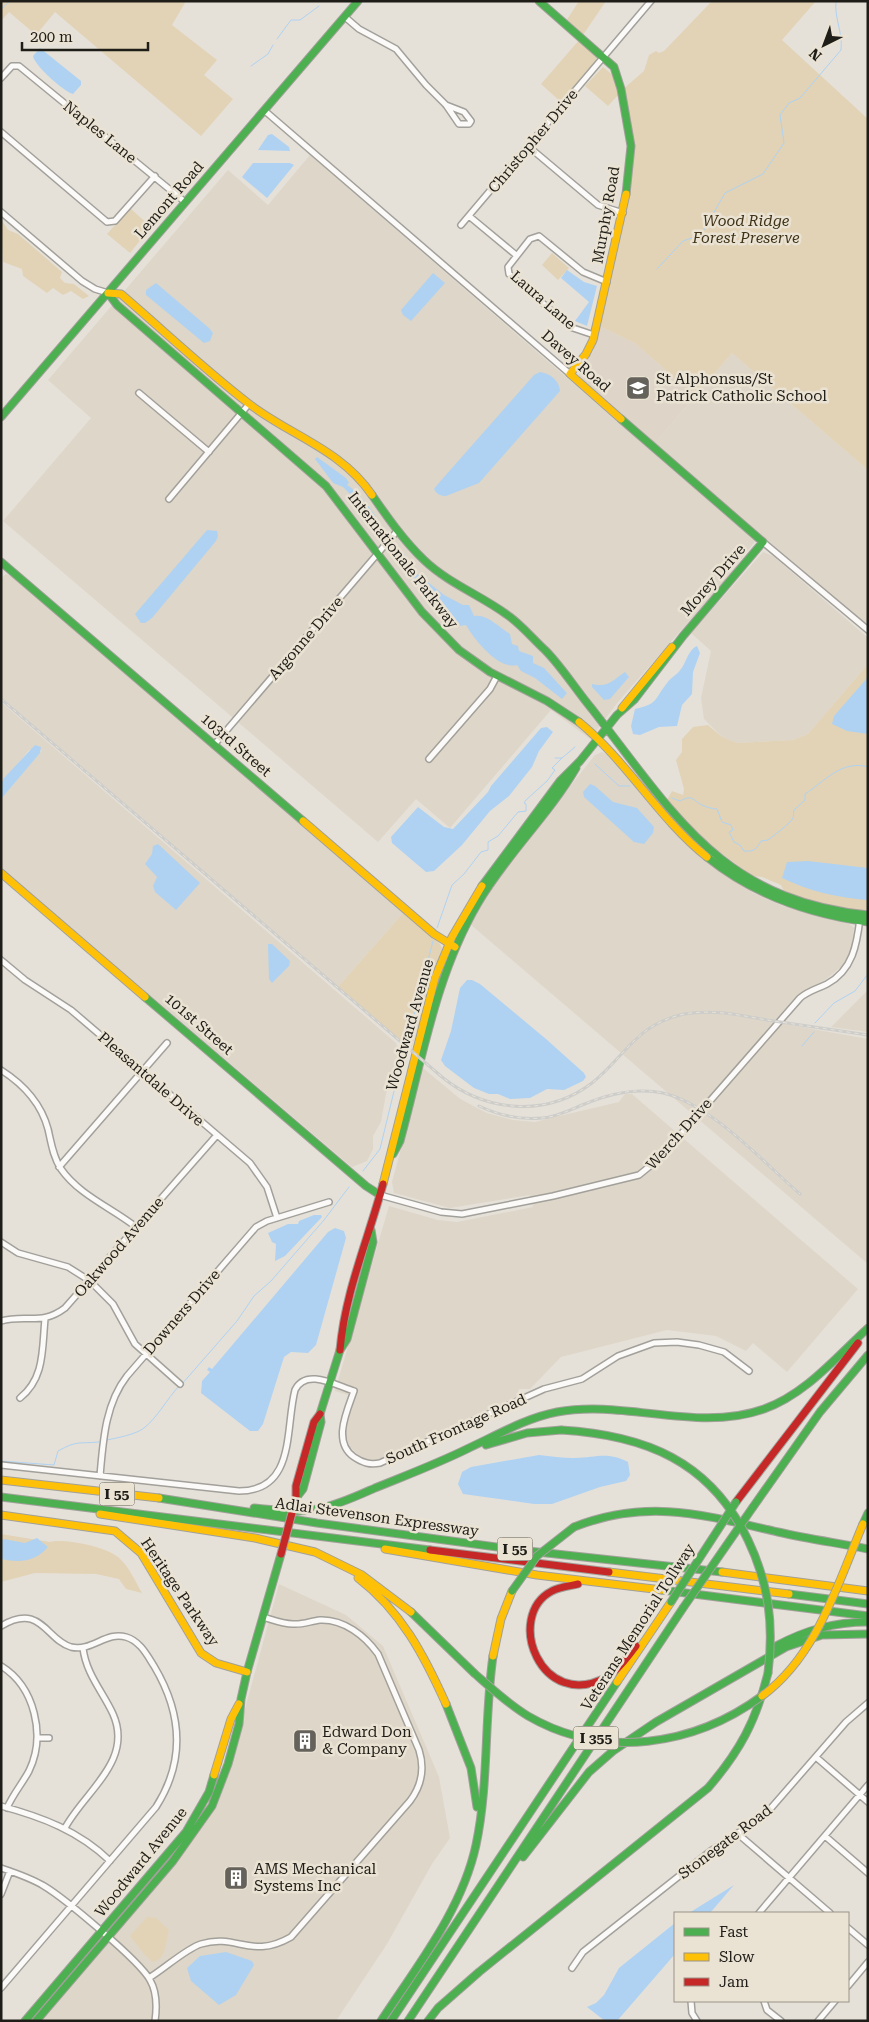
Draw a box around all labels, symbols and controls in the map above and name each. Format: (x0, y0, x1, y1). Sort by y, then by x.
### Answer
scale bar (22, 20, 149, 52)
north arrow (799, 20, 849, 70)
text: 200 m (30, 28, 73, 46)
text: N (806, 45, 825, 64)
street label: Christopher Drive (484, 85, 582, 197)
street label: Naples Lane (60, 97, 140, 167)
street label: Lemont Road (131, 157, 208, 242)
street label: Murphy Road (589, 165, 623, 265)
park label: Wood Ridge Forest Preserve (691, 212, 800, 247)
street label: Laura Lane (507, 267, 579, 333)
street label: Davey Road (538, 326, 614, 396)
place label: St Alphonsus/St Patrick Catholic School (656, 370, 827, 405)
school or university icon: St Alphonsus/St Patrick Catholic School (625, 375, 651, 401)
street label: Internationale Parkway (344, 488, 462, 632)
street label: Morey Drive (677, 540, 749, 620)
street label: Argonne Drive (265, 593, 347, 683)
street label: 103rd Street (197, 709, 275, 781)
street label: Woodward Avenue (383, 957, 437, 1093)
street label: 101st Street (161, 989, 237, 1059)
street label: Pleasantdale Drive (94, 1028, 208, 1130)
street label: Werch Drive (642, 1095, 716, 1173)
street label: Oakwood Avenue (71, 1193, 167, 1301)
street label: Downers Drive (140, 1266, 224, 1358)
street label: South Frontage Road (383, 1390, 529, 1468)
road number: I 55 (100, 1482, 134, 1506)
street label: Adlai Stevenson Expressway (274, 1494, 480, 1540)
street label: Heritage Parkway (137, 1534, 223, 1650)
road number: I 55 (498, 1538, 532, 1560)
street label: Veterans Memorial Tollway (577, 1540, 699, 1714)
place label: Edward Don & Company (322, 1723, 412, 1758)
road number: I 355 (574, 1726, 618, 1750)
building icon: Edward Don & Company (292, 1728, 318, 1754)
street label: Stonegate Road (675, 1801, 776, 1883)
street label: Woodward Avenue (91, 1803, 191, 1921)
place label: AMS Mechanical Systems Inc (254, 1860, 377, 1895)
building icon: AMS Mechanical Systems Inc (223, 1865, 249, 1891)
legend (674, 1912, 849, 2002)
text: Fast (719, 1923, 749, 1941)
text: Slow (719, 1948, 755, 1966)
text: Jam (719, 1973, 749, 1991)

